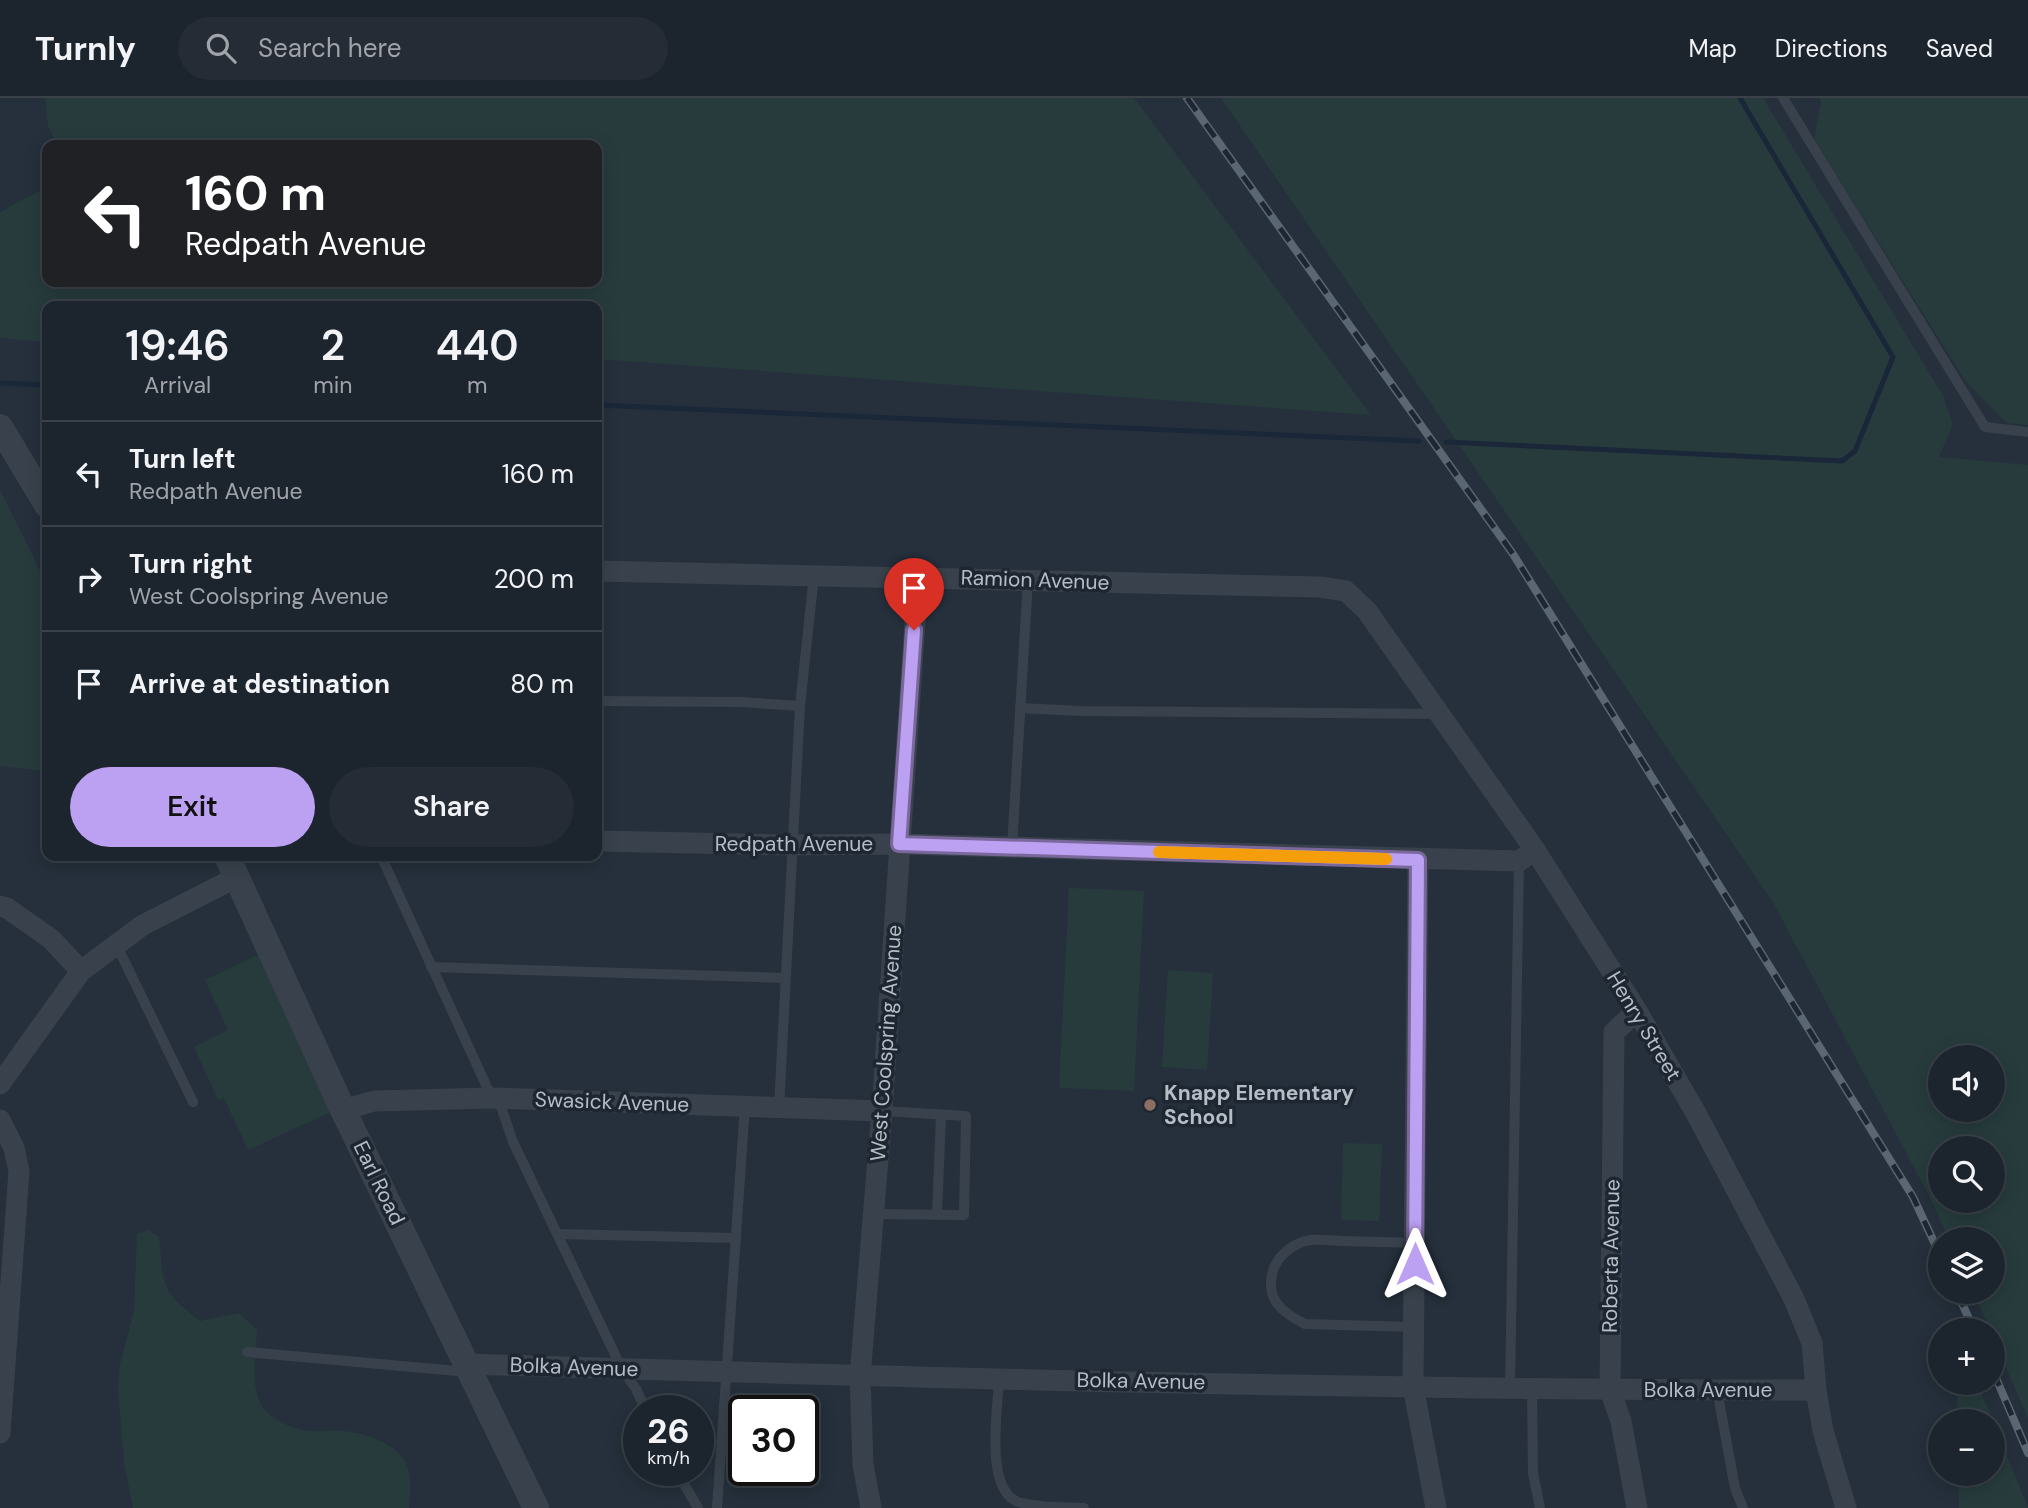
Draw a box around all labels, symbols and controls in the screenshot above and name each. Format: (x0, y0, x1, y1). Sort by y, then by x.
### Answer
search box (178, 17, 668, 80)
text: Turnly (35, 27, 136, 70)
icon: search (202, 29, 240, 67)
text: Search here (258, 31, 401, 65)
text: Map (1689, 33, 1737, 64)
text: Directions (1775, 33, 1888, 64)
text: Saved (1926, 33, 1993, 64)
text: 160 m (185, 161, 326, 225)
icon: left (70, 168, 161, 259)
text: Redpath Avenue (185, 223, 426, 265)
text: 19:46 (125, 318, 230, 373)
text: 2 (321, 318, 345, 373)
text: 440 (436, 318, 519, 373)
text: Arrival (144, 370, 211, 400)
text: min (313, 370, 352, 400)
text: m (467, 370, 487, 400)
text: Turn left (129, 442, 236, 476)
icon: left (70, 455, 108, 493)
text: 160 m (502, 457, 574, 491)
text: Redpath Avenue (129, 476, 303, 506)
text: Turn right (129, 547, 253, 581)
pin (884, 558, 944, 630)
icon: right (70, 560, 108, 598)
text: 200 m (494, 562, 574, 596)
street label: Ramion Avenue (960, 563, 1110, 597)
icon: arrive (895, 569, 933, 607)
text: West Coolspring Avenue (129, 581, 389, 611)
icon: arrive (70, 665, 108, 703)
text: Arrive at destination (129, 667, 390, 701)
text: 80 m (510, 667, 574, 701)
button: Exit (70, 767, 315, 847)
button: Share (329, 767, 574, 847)
street label: Redpath Avenue (715, 830, 873, 858)
street label: West Coolspring Avenue (864, 924, 908, 1162)
street label: Henry Street (1600, 966, 1688, 1086)
map controls (1928, 1045, 2005, 1486)
button: sound (1928, 1045, 2005, 1122)
place label: Knapp Elementary School (1164, 1079, 1354, 1131)
street label: Swasick Avenue (534, 1085, 690, 1119)
marker: Knapp Elementary School (1142, 1097, 1158, 1113)
street label: Earl Road (347, 1136, 411, 1230)
button: search (1928, 1136, 2005, 1213)
street label: Roberta Avenue (1596, 1179, 1626, 1333)
position arrow (1378, 1227, 1452, 1301)
button: layers (1928, 1227, 2005, 1304)
button: + (1928, 1318, 2005, 1395)
street label: Bolka Avenue (509, 1351, 639, 1383)
street label: Bolka Avenue (1076, 1366, 1206, 1396)
street label: Bolka Avenue (1644, 1376, 1772, 1404)
speed limit sign: 30 (728, 1395, 819, 1486)
text: 26 (647, 1408, 690, 1454)
button: − (1928, 1409, 2005, 1486)
text: km/h (647, 1446, 690, 1470)

